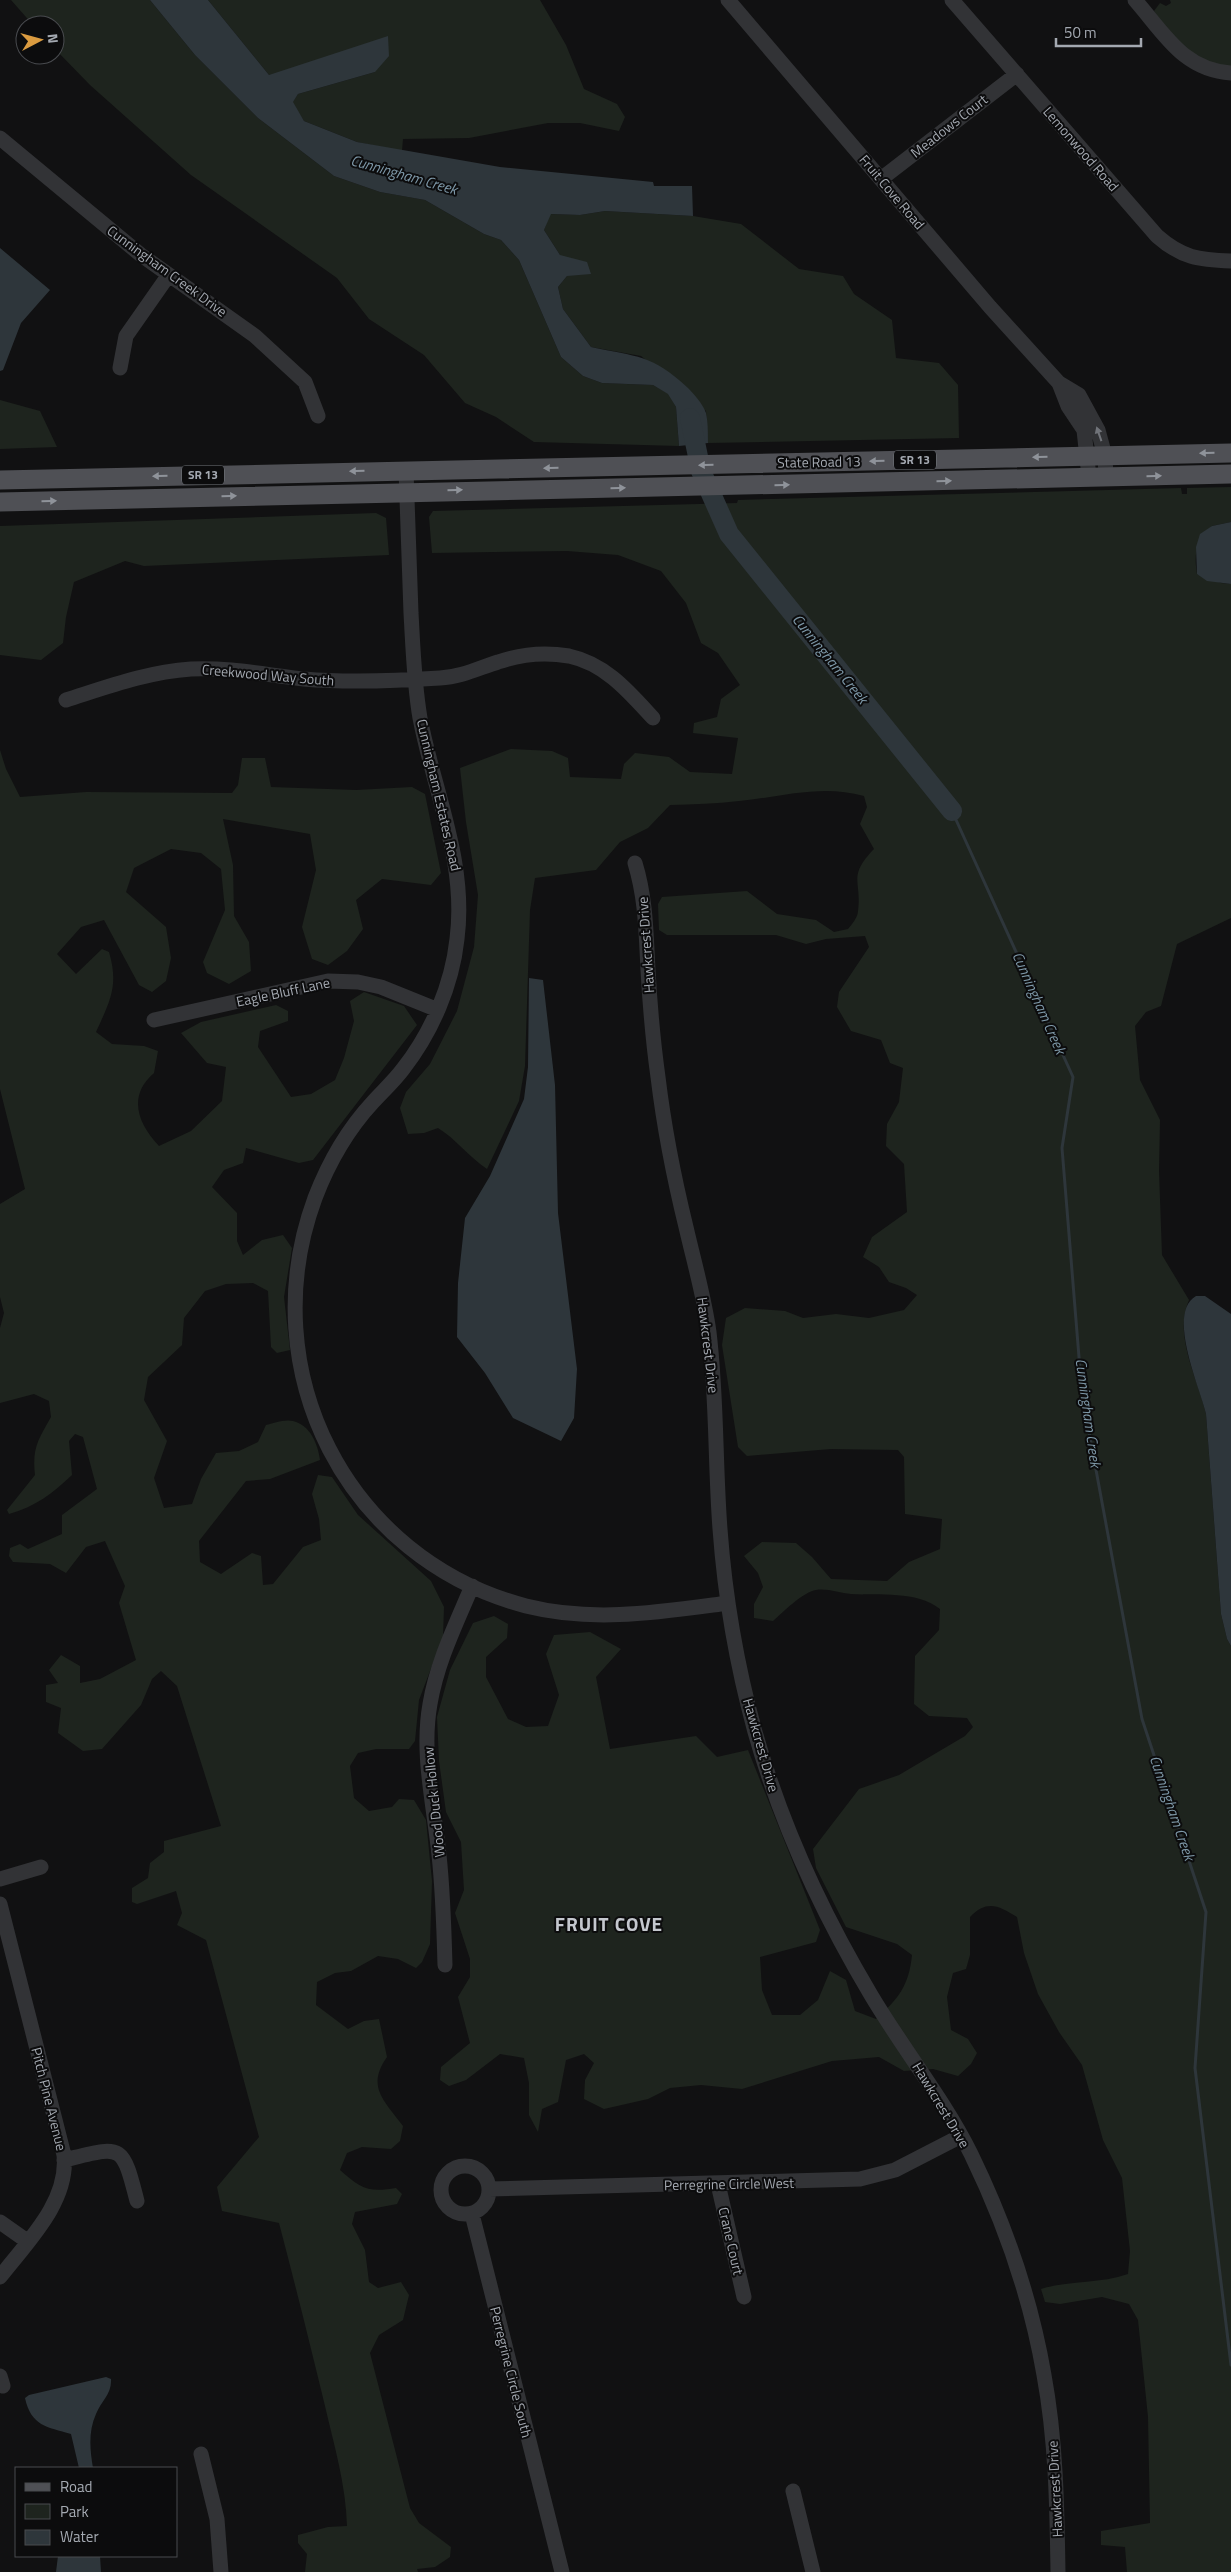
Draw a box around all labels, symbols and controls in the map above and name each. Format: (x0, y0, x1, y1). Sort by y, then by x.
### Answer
north arrow (15, 15, 65, 65)
scale bar (1056, 15, 1141, 47)
text: 50 m (1064, 21, 1097, 44)
text: N (42, 33, 64, 45)
street label: Meadows Court (906, 89, 992, 162)
street label: Lemonwood Road (1039, 102, 1124, 196)
water label: Cunningham Creek (348, 148, 462, 201)
street label: Fruit Cove Road (855, 150, 930, 234)
street label: Cunningham Creek Drive (103, 220, 232, 321)
one-way arrow (1095, 426, 1103, 441)
street label: State Road 13 (777, 450, 861, 473)
road number: SR 13 (894, 450, 936, 470)
one-way arrow (1199, 450, 1215, 458)
one-way arrow (1031, 454, 1047, 462)
one-way arrow (869, 457, 885, 465)
one-way arrow (698, 461, 714, 469)
one-way arrow (543, 464, 559, 472)
road number: SR 13 (182, 466, 224, 484)
one-way arrow (349, 468, 365, 476)
one-way arrow (152, 472, 168, 480)
one-way arrow (1147, 472, 1163, 480)
one-way arrow (936, 477, 952, 485)
one-way arrow (774, 481, 790, 489)
one-way arrow (610, 484, 626, 492)
one-way arrow (448, 486, 464, 494)
one-way arrow (221, 492, 237, 500)
one-way arrow (41, 496, 57, 504)
water label: Cunningham Creek (787, 609, 875, 710)
street label: Creekwood Way South (201, 658, 335, 691)
street label: Cunningham Estates Road (412, 717, 467, 873)
street label: Hawkcrest Drive (632, 896, 659, 994)
water label: Cunningham Creek (1007, 948, 1073, 1060)
street label: Eagle Bluff Lane (234, 971, 332, 1012)
street label: Hawkcrest Drive (692, 1296, 725, 1394)
water label: Cunningham Creek (1069, 1357, 1108, 1471)
street label: Hawkcrest Drive (738, 1696, 785, 1794)
street label: Wood Duck Hollow (417, 1745, 450, 1858)
water label: Cunningham Creek (1144, 1752, 1202, 1866)
district label: FRUIT COVE (555, 1909, 663, 1938)
street label: Pitch Pine Avenue (26, 2045, 72, 2153)
street label: Hawkcrest Drive (908, 2058, 975, 2152)
street label: Perregrine Circle West (664, 2172, 794, 2195)
street label: Crane Court (713, 2205, 750, 2277)
street label: Perregrine Circle South (485, 2304, 538, 2440)
street label: Hawkcrest Drive (1041, 2440, 1068, 2538)
legend (15, 2467, 178, 2557)
text: Road (60, 2475, 92, 2498)
text: Park (60, 2500, 89, 2523)
text: Water (60, 2525, 99, 2548)

